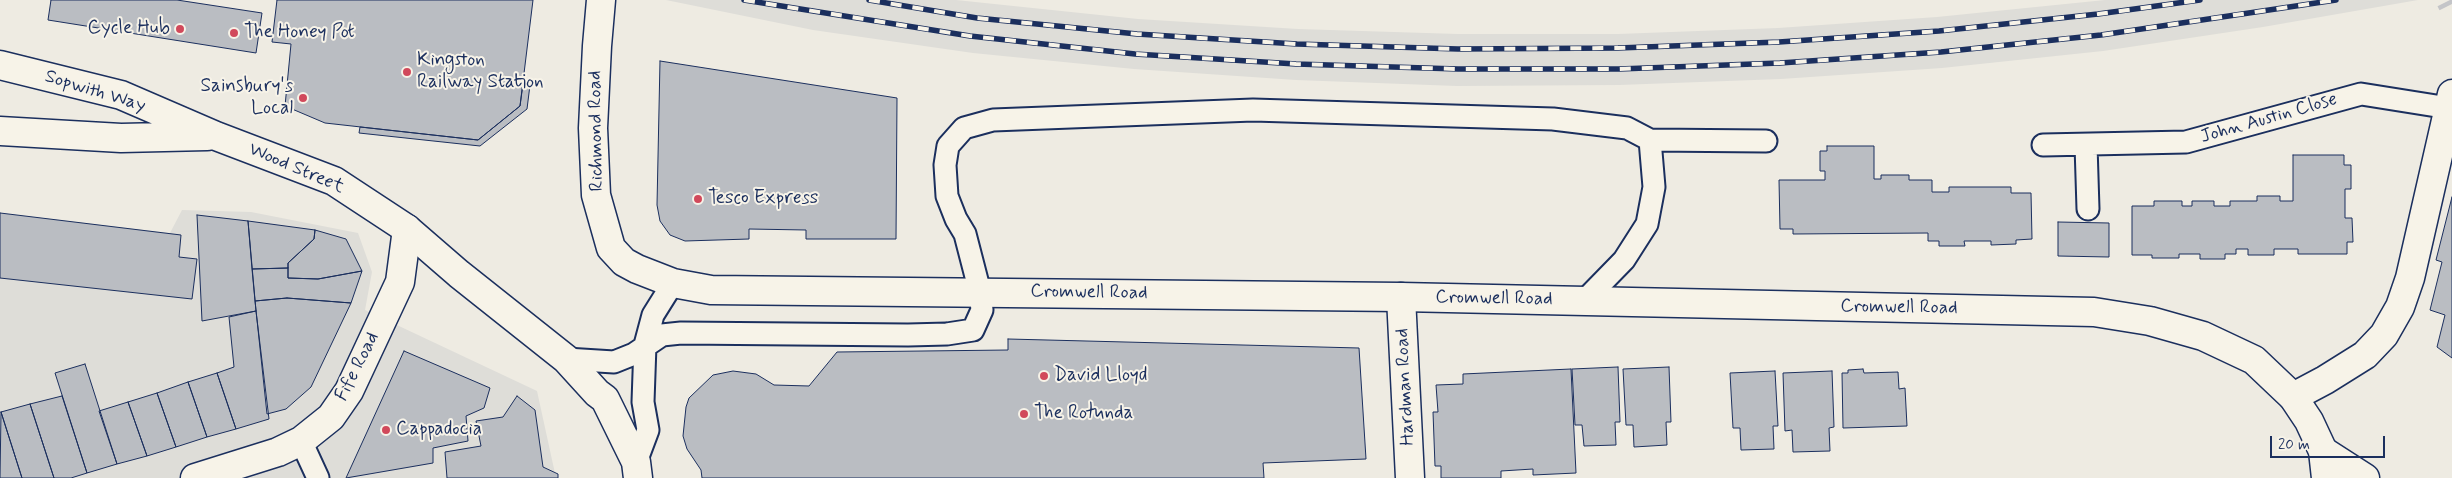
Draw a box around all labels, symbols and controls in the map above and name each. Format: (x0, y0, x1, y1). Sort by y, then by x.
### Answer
place label: Cycle Hub (88, 18, 170, 40)
place label: The Honey Pot (244, 22, 355, 44)
marker: Cycle Hub (174, 23, 186, 35)
marker: The Honey Pot (228, 27, 240, 39)
place label: Kingston Railway Station (417, 50, 544, 94)
street label: Sopwith Way (42, 66, 148, 118)
marker: Kingston Railway Station (401, 66, 413, 78)
street label: Richmond Road (585, 70, 609, 192)
place label: Sainsbury's Local (201, 76, 293, 120)
street label: John Austin Close (2198, 89, 2340, 149)
marker: Sainsbury's Local (297, 92, 309, 104)
street label: Wood Street (245, 139, 347, 199)
place label: Tesco Express (708, 188, 818, 210)
marker: Tesco Express (692, 193, 704, 205)
street label: Cromwell Road (1030, 281, 1148, 305)
street label: Cromwell Road (1435, 287, 1553, 311)
street label: Cromwell Road (1840, 296, 1958, 320)
street label: Hardman Road (1392, 328, 1420, 446)
street label: Fife Road (331, 329, 385, 405)
place label: David Lloyd (1054, 365, 1147, 387)
marker: David Lloyd (1038, 370, 1050, 382)
place label: The Rotunda (1034, 403, 1133, 425)
marker: The Rotunda (1018, 408, 1030, 420)
place label: Cappadocia (396, 419, 482, 441)
marker: Cappadocia (380, 424, 392, 436)
scale bar (2272, 426, 2387, 458)
text: 20 m (2278, 435, 2310, 455)

